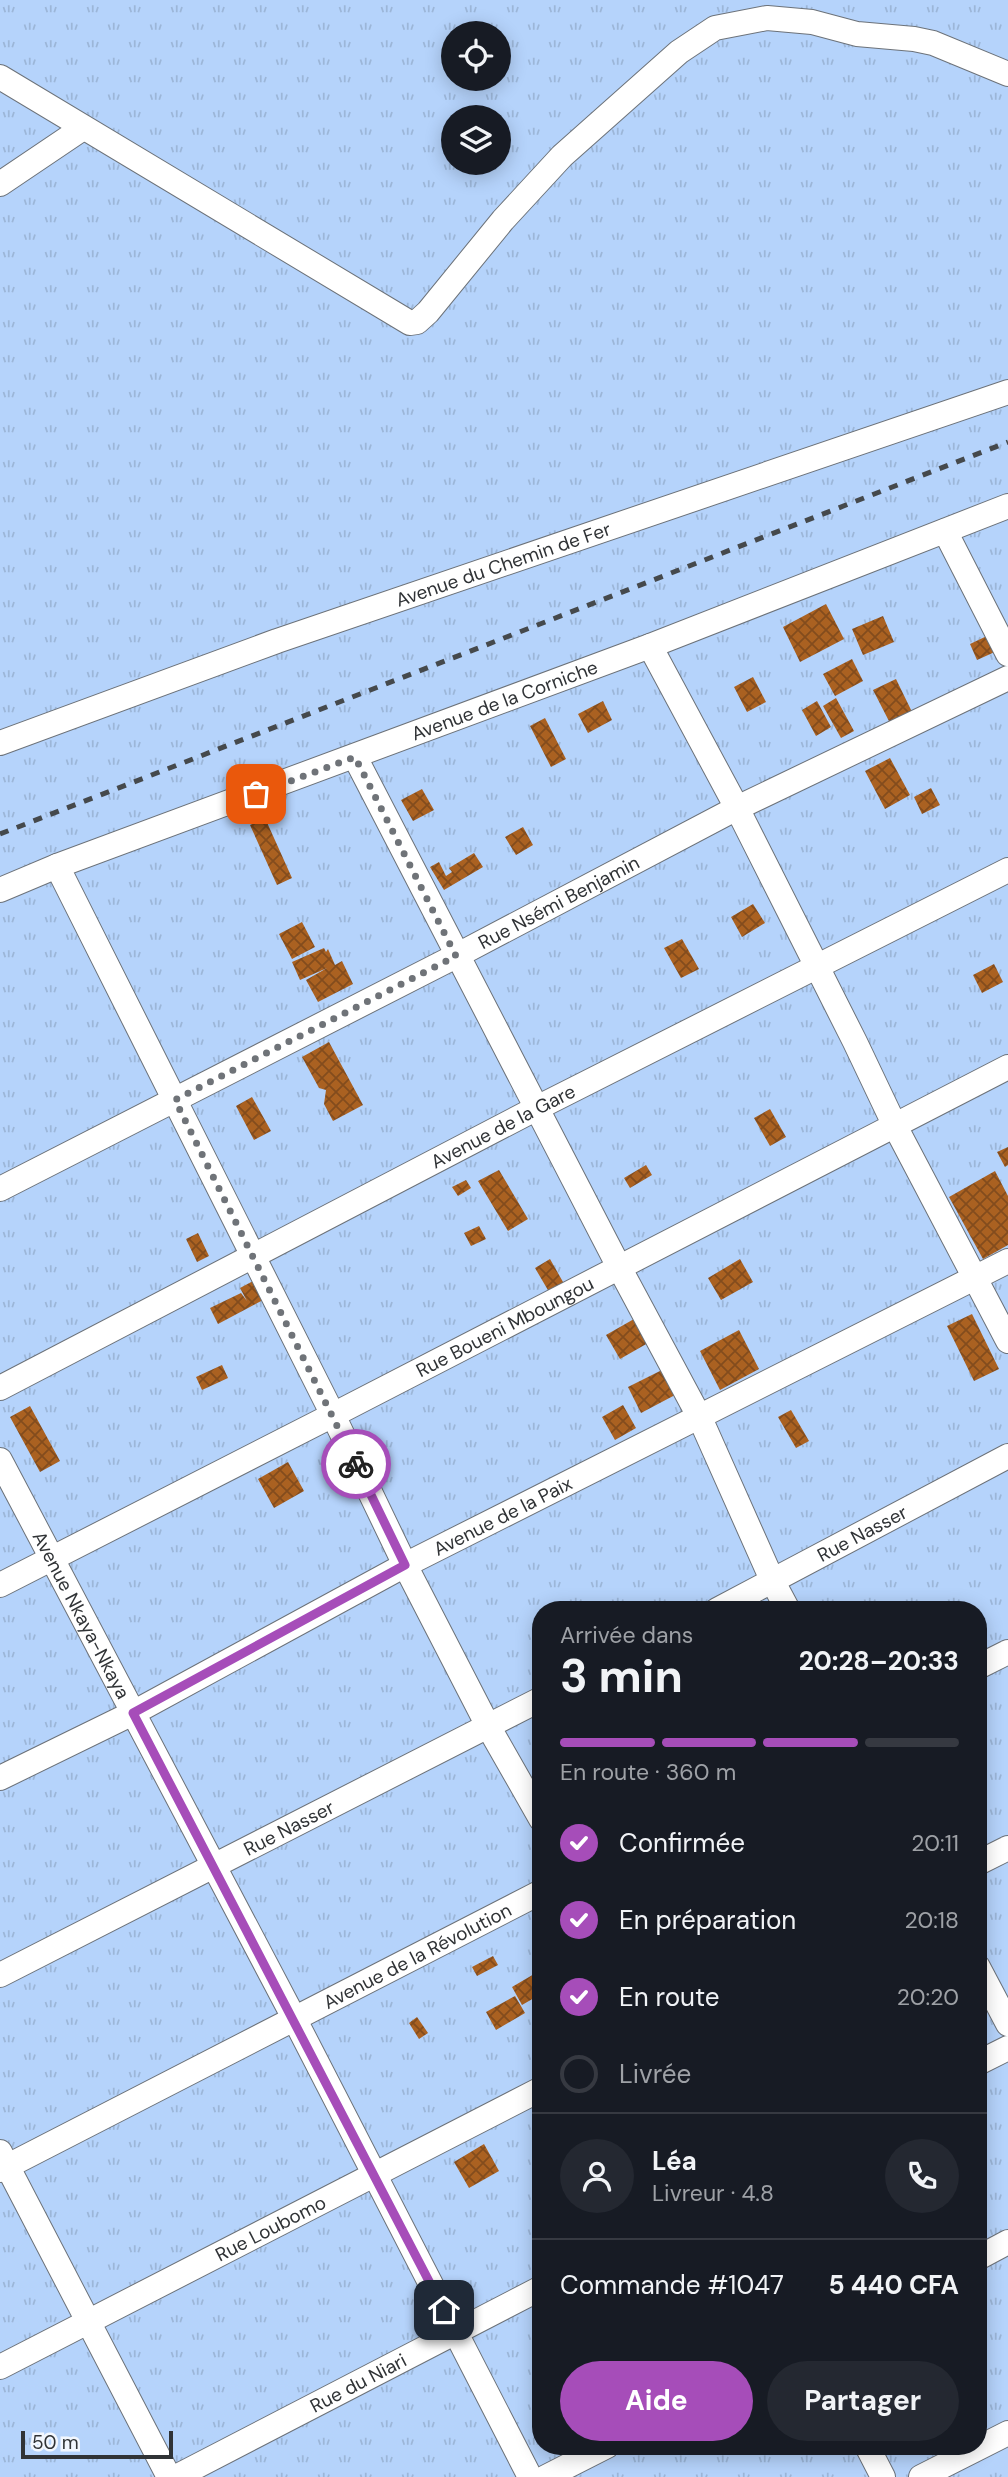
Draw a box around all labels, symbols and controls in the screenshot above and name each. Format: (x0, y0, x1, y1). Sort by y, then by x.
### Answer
map controls (441, 21, 511, 175)
button: locate (441, 21, 511, 91)
button: layers (441, 105, 511, 175)
street label: Avenue du Chemin de Fer (392, 516, 614, 613)
street label: Avenue de la Corniche (408, 655, 601, 747)
pin (226, 764, 286, 824)
icon: bag (237, 775, 275, 813)
street label: Rue Nsémi Benjamin (474, 850, 644, 955)
street label: Avenue de la Gare (427, 1079, 579, 1174)
street label: Rue Boueni Mboungou (412, 1271, 598, 1383)
courier (321, 1429, 391, 1499)
icon: bike (337, 1445, 375, 1483)
street label: Avenue de la Paix (429, 1471, 577, 1562)
street label: Rue Nasser (813, 1500, 912, 1568)
street label: Avenue Nkaya-Nkaya (27, 1527, 136, 1703)
text: Arrivée dans (560, 1620, 693, 1650)
text: 20:28–20:33 (799, 1644, 959, 1678)
text: 3 min (560, 1646, 683, 1706)
text: En route · 360 m (560, 1757, 736, 1787)
street label: Rue Nasser (239, 1795, 338, 1862)
icon: check (560, 1824, 598, 1862)
text: Confirmée (619, 1826, 745, 1860)
text: 20:11 (911, 1828, 959, 1858)
street label: Avenue de la Révolution (319, 1897, 516, 2015)
icon: check (560, 1901, 598, 1939)
text: En préparation (619, 1903, 796, 1937)
text: 20:18 (904, 1905, 959, 1935)
icon: check (560, 1978, 598, 2016)
text: En route (619, 1980, 720, 2014)
text: 20:20 (897, 1982, 959, 2012)
text: Livrée (619, 2057, 691, 2091)
button: person (560, 2139, 634, 2213)
button: phone (885, 2139, 959, 2213)
text: Léa (652, 2144, 697, 2178)
text: Livreur · 4.8 (652, 2178, 774, 2208)
street label: Rue Loubomo (211, 2190, 330, 2267)
text: Commande #1047 (560, 2268, 784, 2302)
text: 5 440 CFA (828, 2268, 959, 2302)
pin (414, 2280, 474, 2340)
icon: home (425, 2291, 463, 2329)
street label: Rue du Niari (306, 2348, 411, 2419)
button: Aide (560, 2361, 753, 2441)
button: Partager (767, 2361, 959, 2441)
scale bar (21, 2428, 173, 2460)
text: 50 m (32, 2430, 79, 2455)

